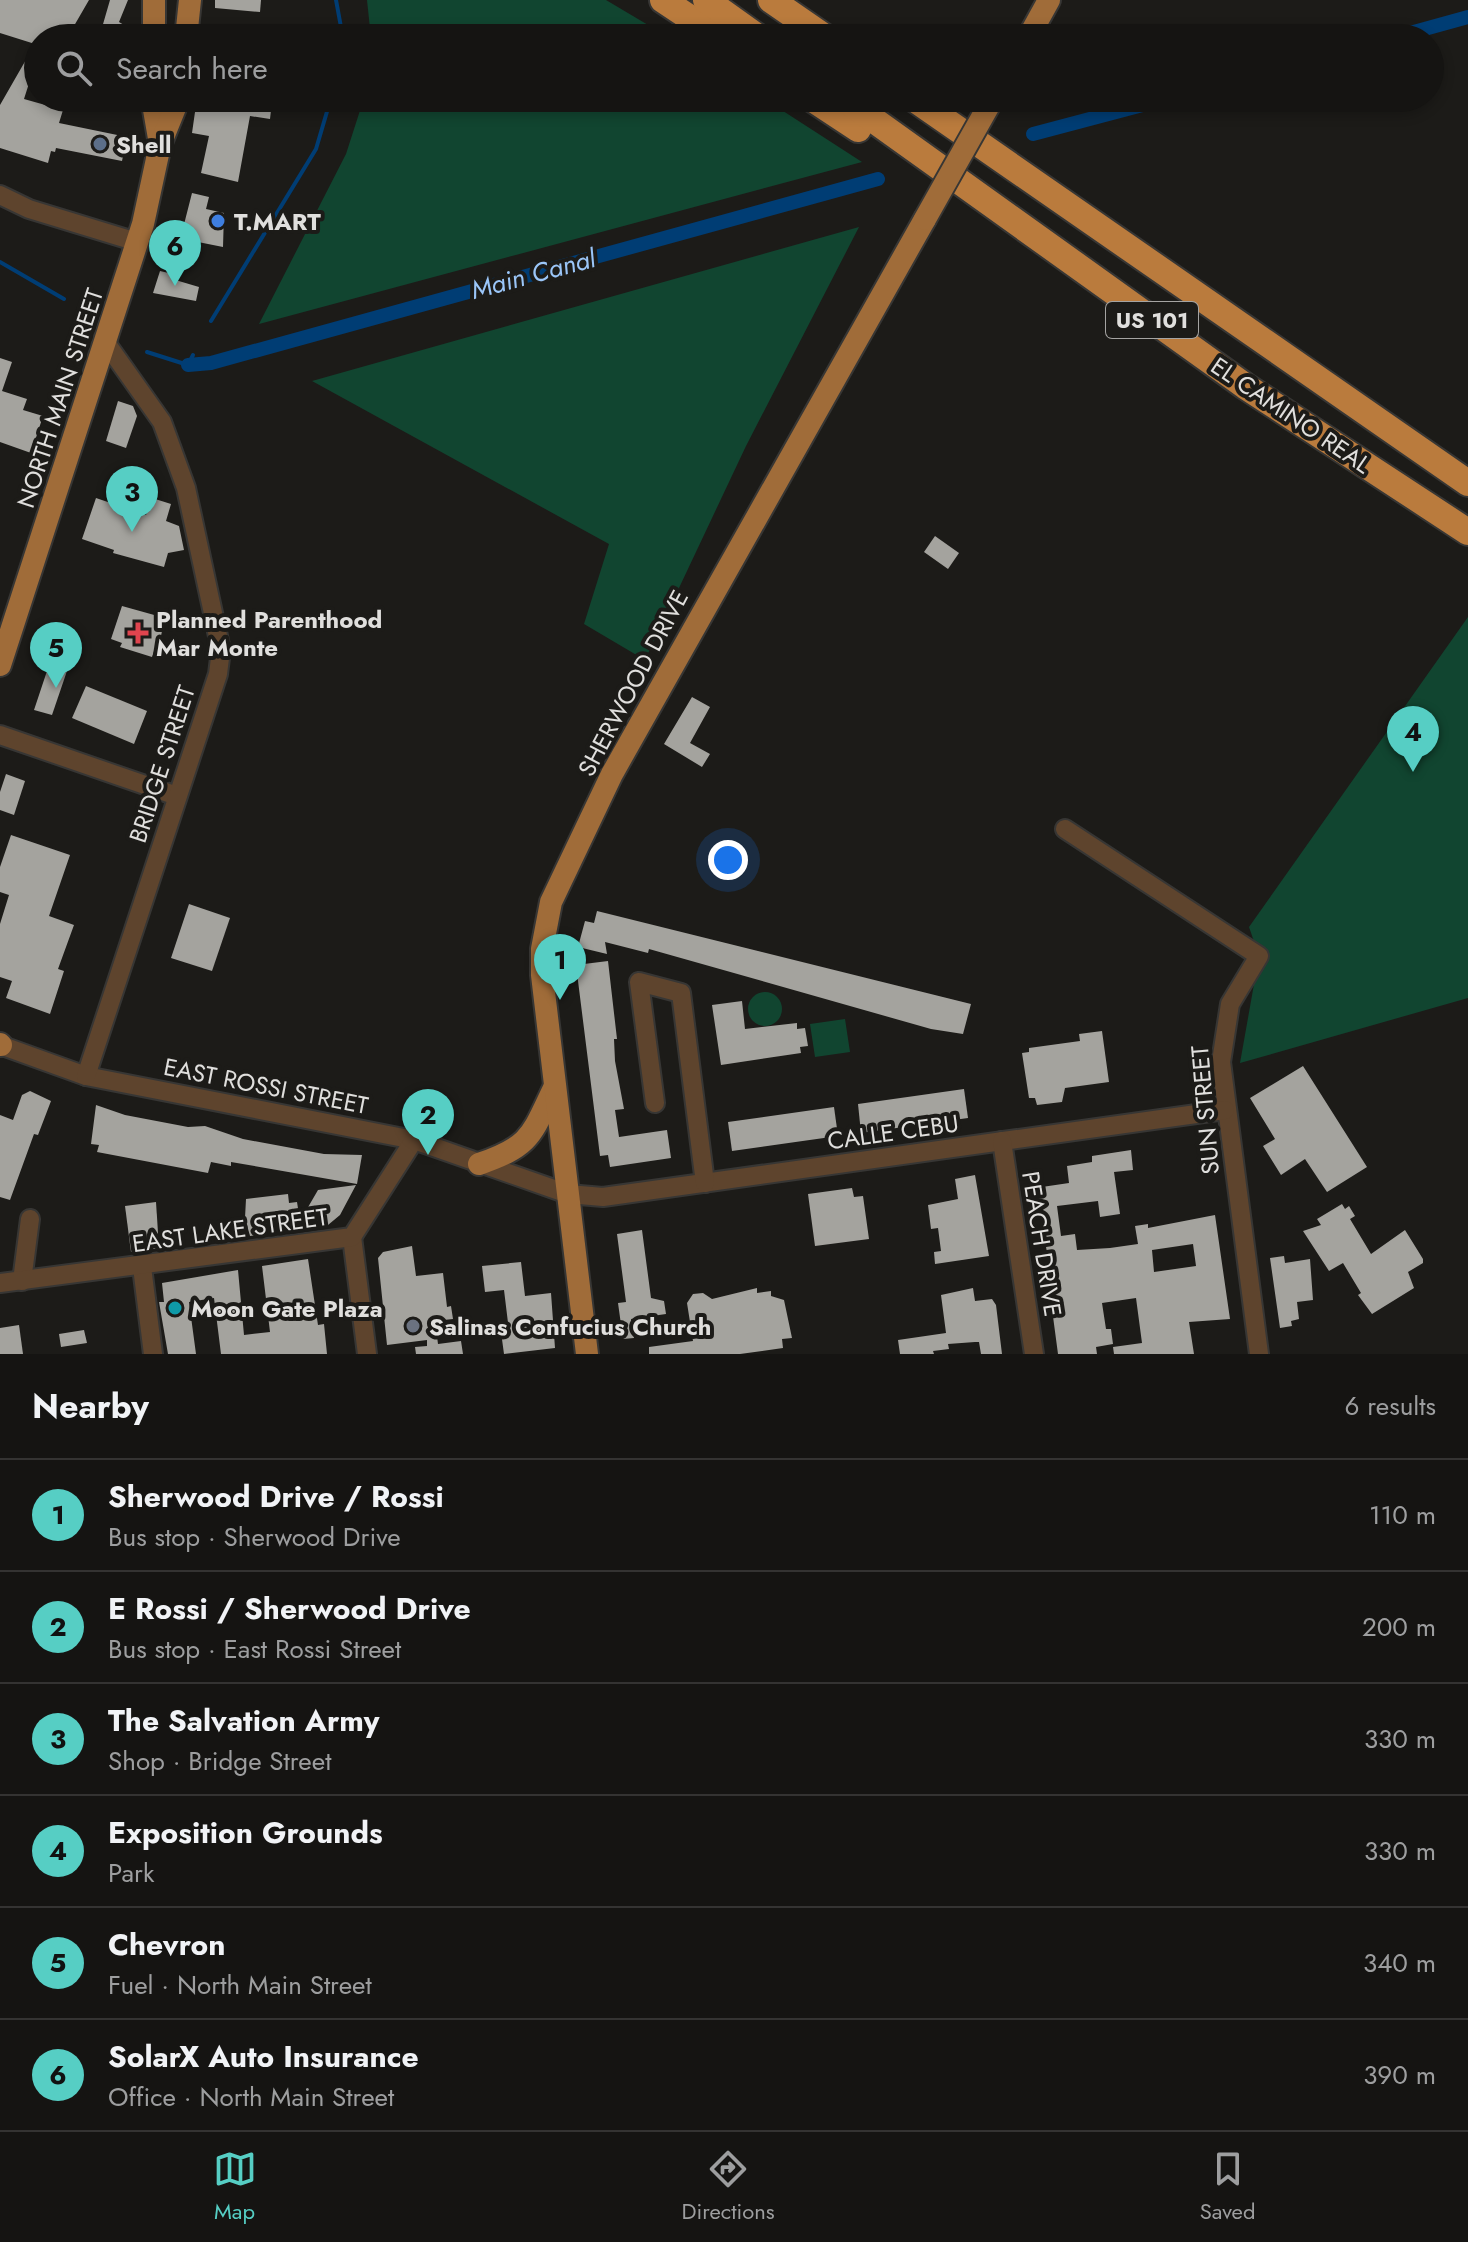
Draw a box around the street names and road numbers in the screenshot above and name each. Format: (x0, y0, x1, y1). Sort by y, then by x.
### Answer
street label: NORTH MAIN STREET (8, 284, 112, 512)
road number: US 101 (1106, 302, 1198, 338)
street label: EL CAMINO REAL (1204, 348, 1378, 482)
street label: SHERWOOD DRIVE (569, 584, 697, 782)
street label: BRIDGE STREET (120, 681, 204, 847)
street label: SUN STREET (1182, 1044, 1228, 1176)
street label: EAST ROSSI STREET (161, 1049, 371, 1123)
street label: CALLE CEBU (825, 1105, 961, 1159)
street label: PEACH DRIVE (1013, 1169, 1071, 1319)
street label: EAST LAKE STREET (130, 1199, 330, 1261)

